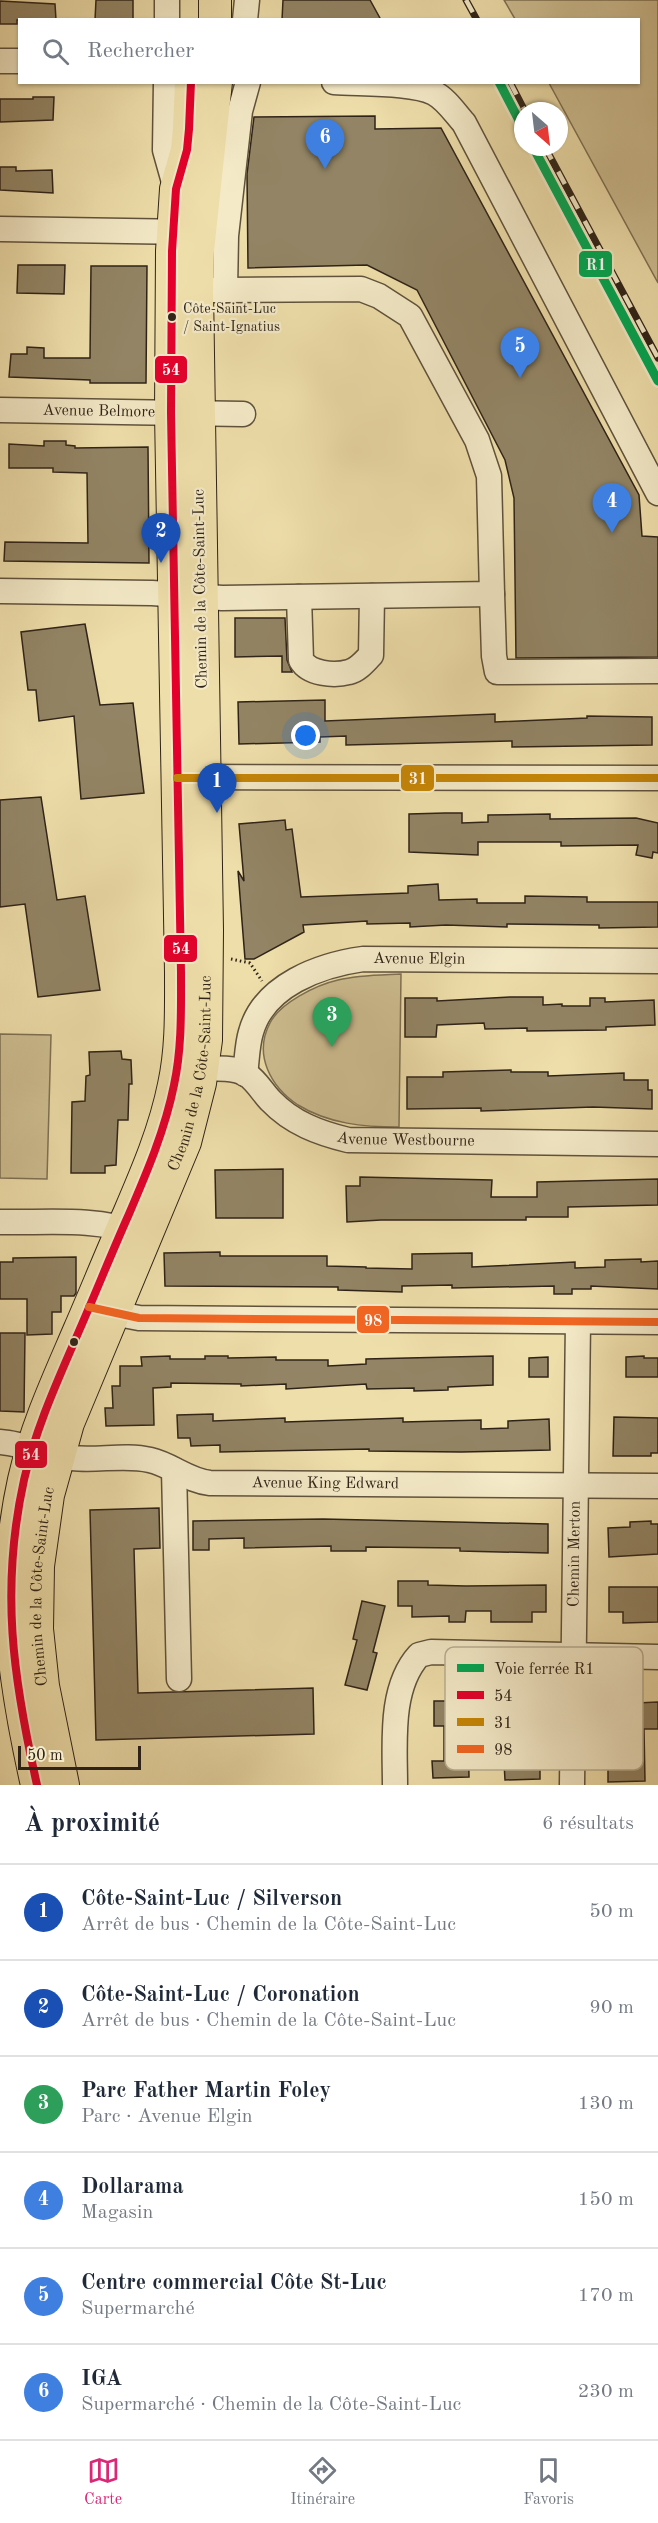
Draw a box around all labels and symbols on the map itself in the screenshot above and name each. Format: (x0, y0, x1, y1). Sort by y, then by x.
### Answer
north arrow (514, 102, 568, 156)
pin: 6 (306, 120, 344, 169)
line badge: R1 (578, 250, 613, 278)
text: R1 (586, 258, 606, 274)
place label: Côte-Saint-Luc / Saint-Ignatius (183, 302, 280, 334)
marker: Côte-Saint-Luc / Saint-Ignatius (166, 311, 178, 323)
pin: 5 (500, 328, 540, 378)
line badge: 54 (154, 355, 188, 384)
text: 54 (162, 363, 180, 379)
street label: Avenue Belmore (43, 403, 155, 421)
pin: 4 (592, 484, 632, 533)
street label: Chemin de la Côte-Saint-Luc (191, 489, 211, 689)
pin: 2 (142, 514, 180, 563)
your location (291, 721, 320, 750)
pin: 1 (198, 764, 236, 813)
line badge: 31 (400, 764, 435, 792)
text: 31 (409, 772, 427, 788)
line badge: 54 (163, 934, 198, 963)
text: 54 (172, 942, 190, 958)
street label: Avenue Elgin (373, 951, 466, 968)
street label: Chemin de la Côte-Saint-Luc (166, 975, 215, 1174)
pin: 3 (312, 998, 352, 1047)
street label: Avenue Westbourne (335, 1129, 475, 1150)
line badge: 98 (356, 1305, 390, 1334)
text: 98 (364, 1314, 382, 1330)
unlabelled marker (68, 1336, 80, 1348)
line badge: 54 (14, 1440, 48, 1469)
text: 54 (22, 1448, 40, 1464)
street label: Avenue King Edward (251, 1475, 399, 1492)
street label: Chemin de la Côte-Saint-Luc (29, 1485, 58, 1687)
street label: Chemin Merton (566, 1500, 584, 1607)
legend (445, 1647, 643, 1770)
text: Voie ferrée R1 (494, 1662, 595, 1678)
text: 54 (494, 1689, 513, 1705)
text: 31 (494, 1716, 513, 1732)
scale bar (18, 1743, 141, 1770)
text: 98 (494, 1743, 513, 1759)

